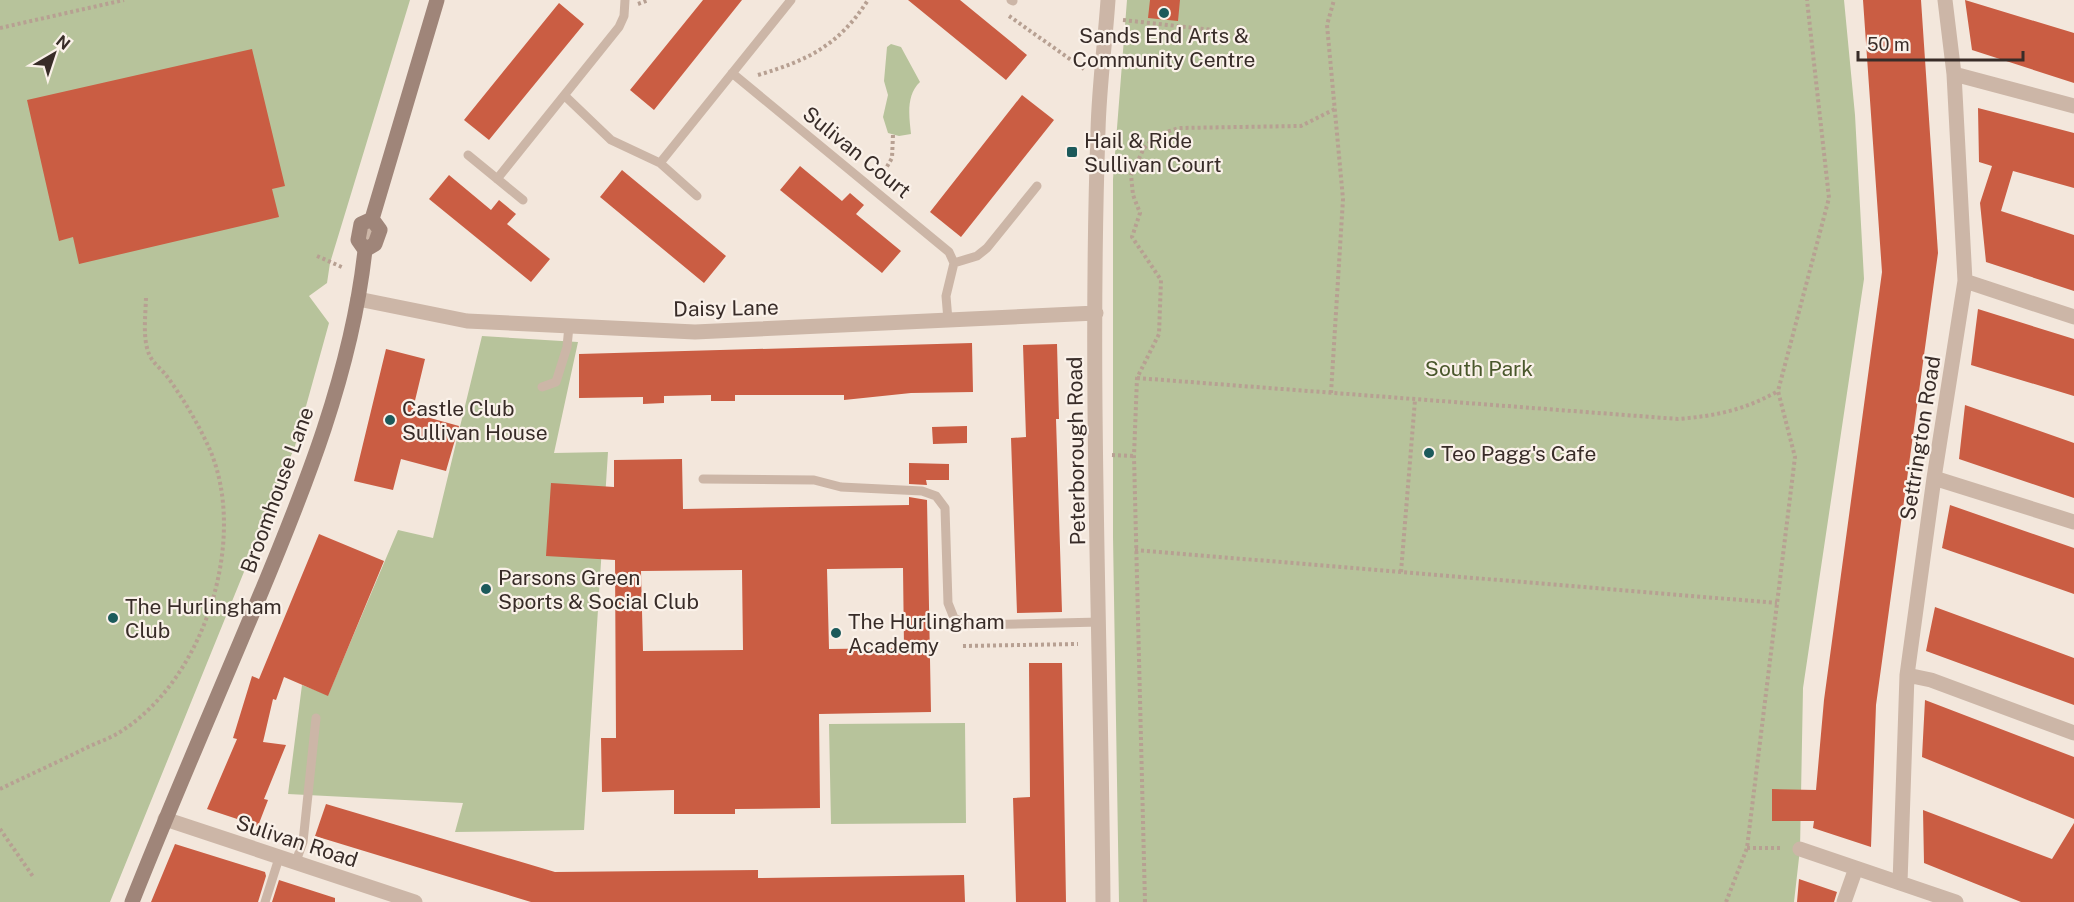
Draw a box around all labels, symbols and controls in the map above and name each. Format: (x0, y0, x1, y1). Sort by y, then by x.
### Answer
marker: Sands End Arts & Community Centre (1157, 6, 1171, 20)
place label: Sands End Arts & Community Centre (1073, 23, 1255, 72)
north arrow (24, 24, 84, 84)
scale bar (1858, 24, 2023, 62)
text: N (52, 31, 74, 54)
text: 50 m (1867, 34, 1910, 55)
street label: Sulivan Court (798, 101, 916, 203)
place label: Hail & Ride Sullivan Court (1084, 128, 1222, 177)
marker: Hail & Ride Sullivan Court (1065, 145, 1079, 159)
street label: Daisy Lane (673, 295, 779, 321)
street label: Settrington Road (1895, 354, 1945, 522)
street label: Peterborough Road (1062, 356, 1090, 546)
park label: South Park (1425, 356, 1533, 381)
place label: Castle Club Sullivan House (402, 396, 548, 445)
street label: Broomhouse Lane (235, 403, 319, 577)
marker: Castle Club Sullivan House (383, 413, 397, 427)
place label: Teo Pagg's Cafe (1441, 441, 1596, 466)
marker: Teo Pagg's Cafe (1422, 446, 1436, 460)
place label: Parsons Green Sports & Social Club (498, 565, 699, 614)
marker: Parsons Green Sports & Social Club (479, 582, 493, 596)
place label: The Hurlingham Club (125, 594, 282, 643)
place label: The Hurlingham Academy (848, 609, 1005, 658)
marker: The Hurlingham Club (106, 611, 120, 625)
marker: The Hurlingham Academy (829, 626, 843, 640)
street label: Sulivan Road (233, 810, 361, 872)

